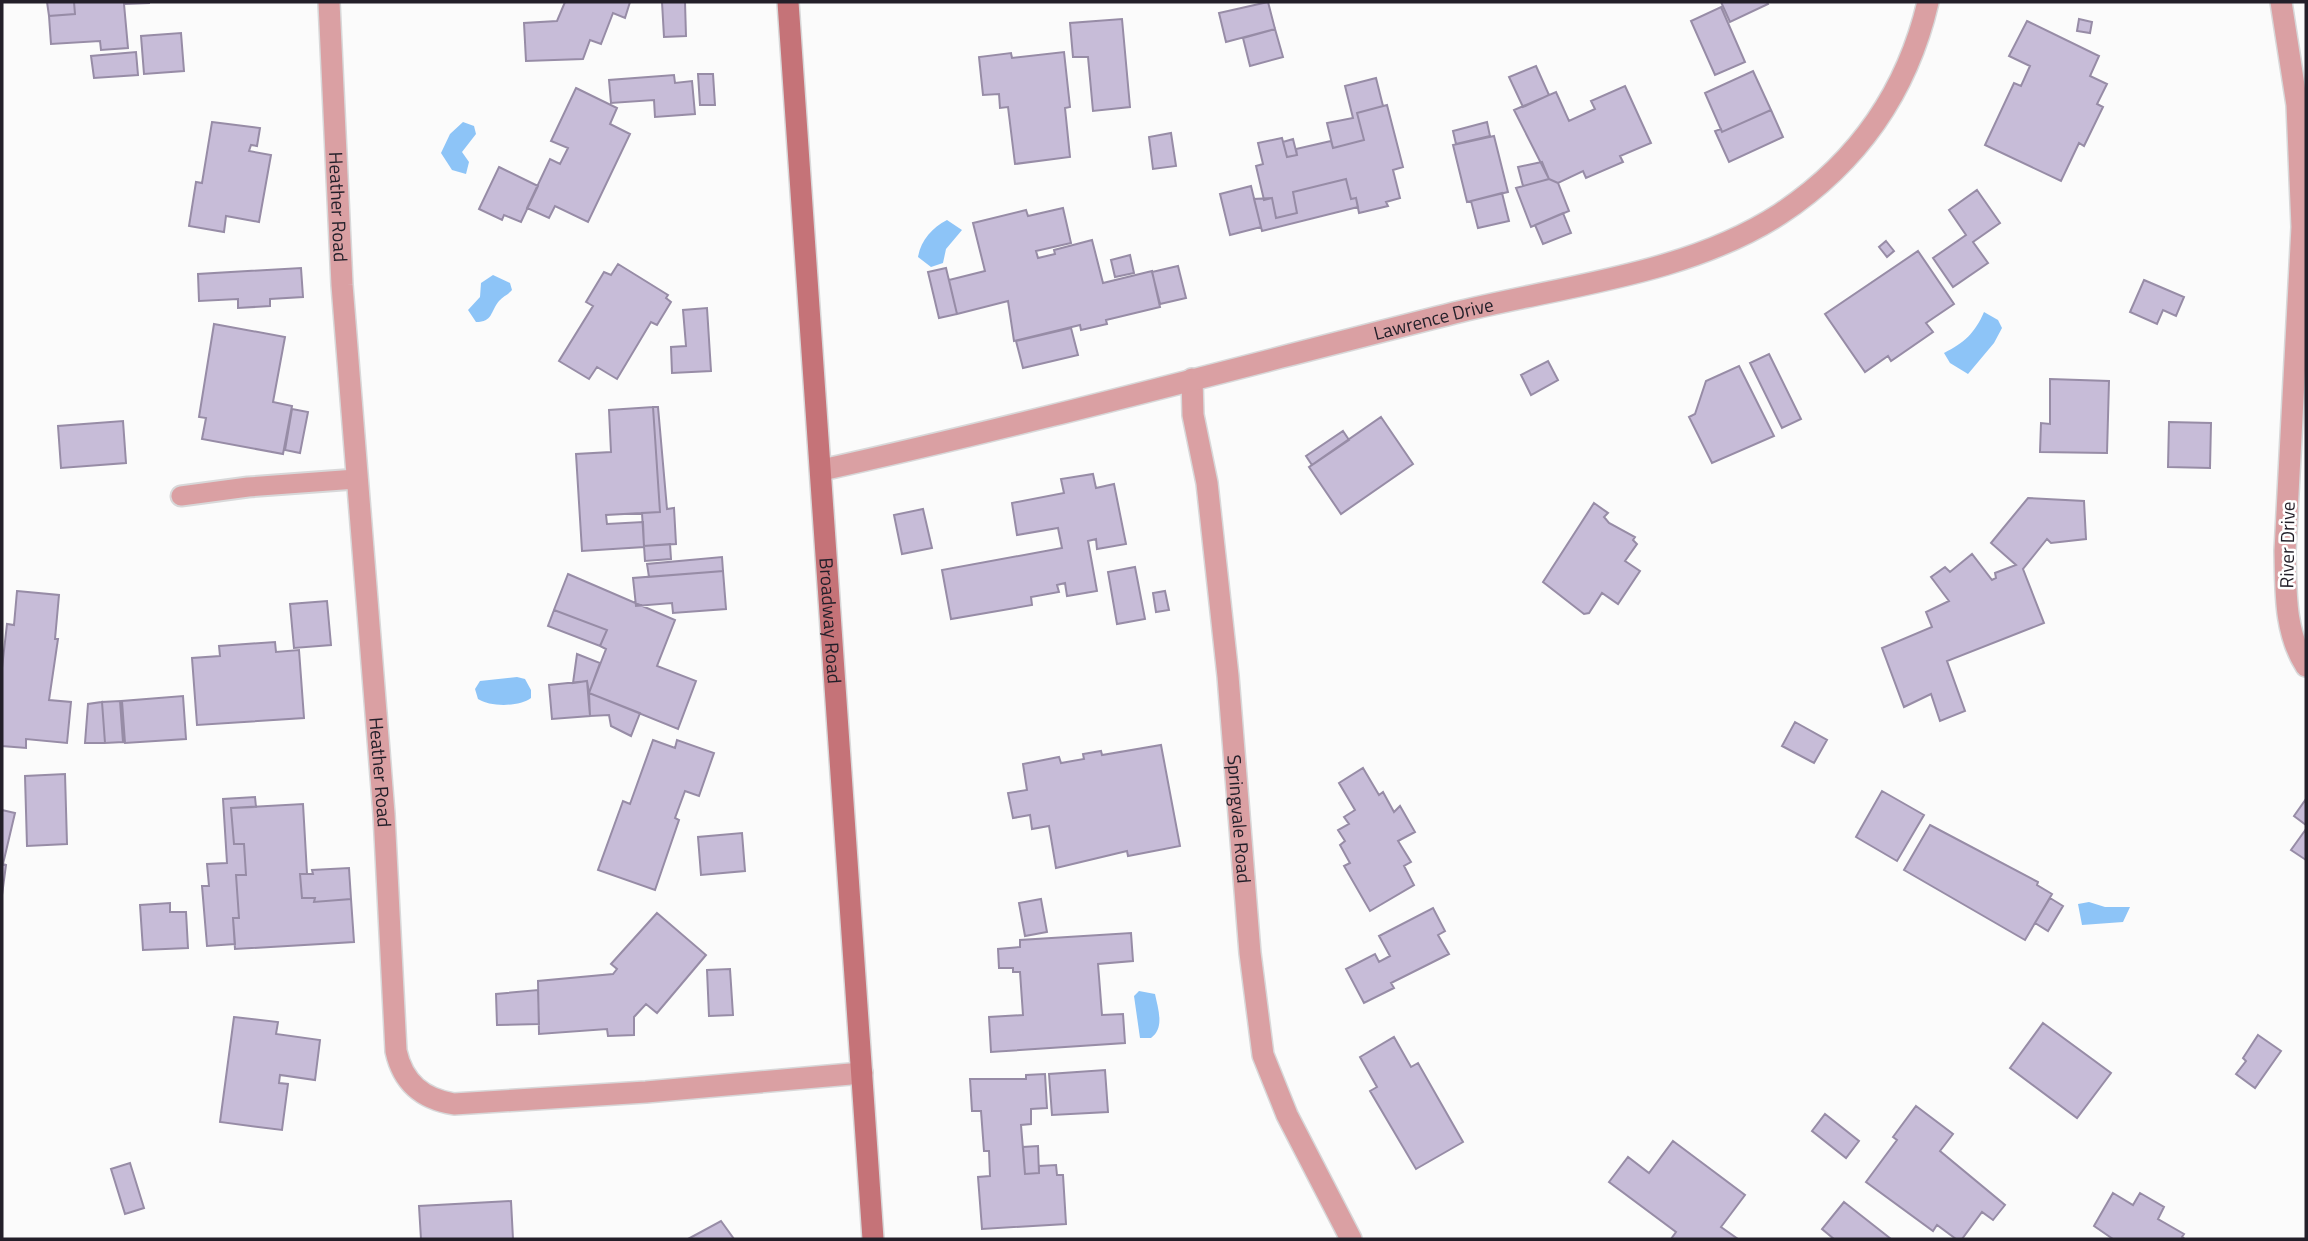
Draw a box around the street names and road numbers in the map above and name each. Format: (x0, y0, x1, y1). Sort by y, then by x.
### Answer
street label: Heather Road (322, 151, 356, 263)
street label: Lawrence Drive (1370, 289, 1496, 347)
street label: River Drive (2271, 501, 2302, 589)
street label: Broadway Road (812, 557, 850, 684)
street label: Heather Road (362, 716, 400, 828)
street label: Springvale Road (1220, 754, 1259, 884)

